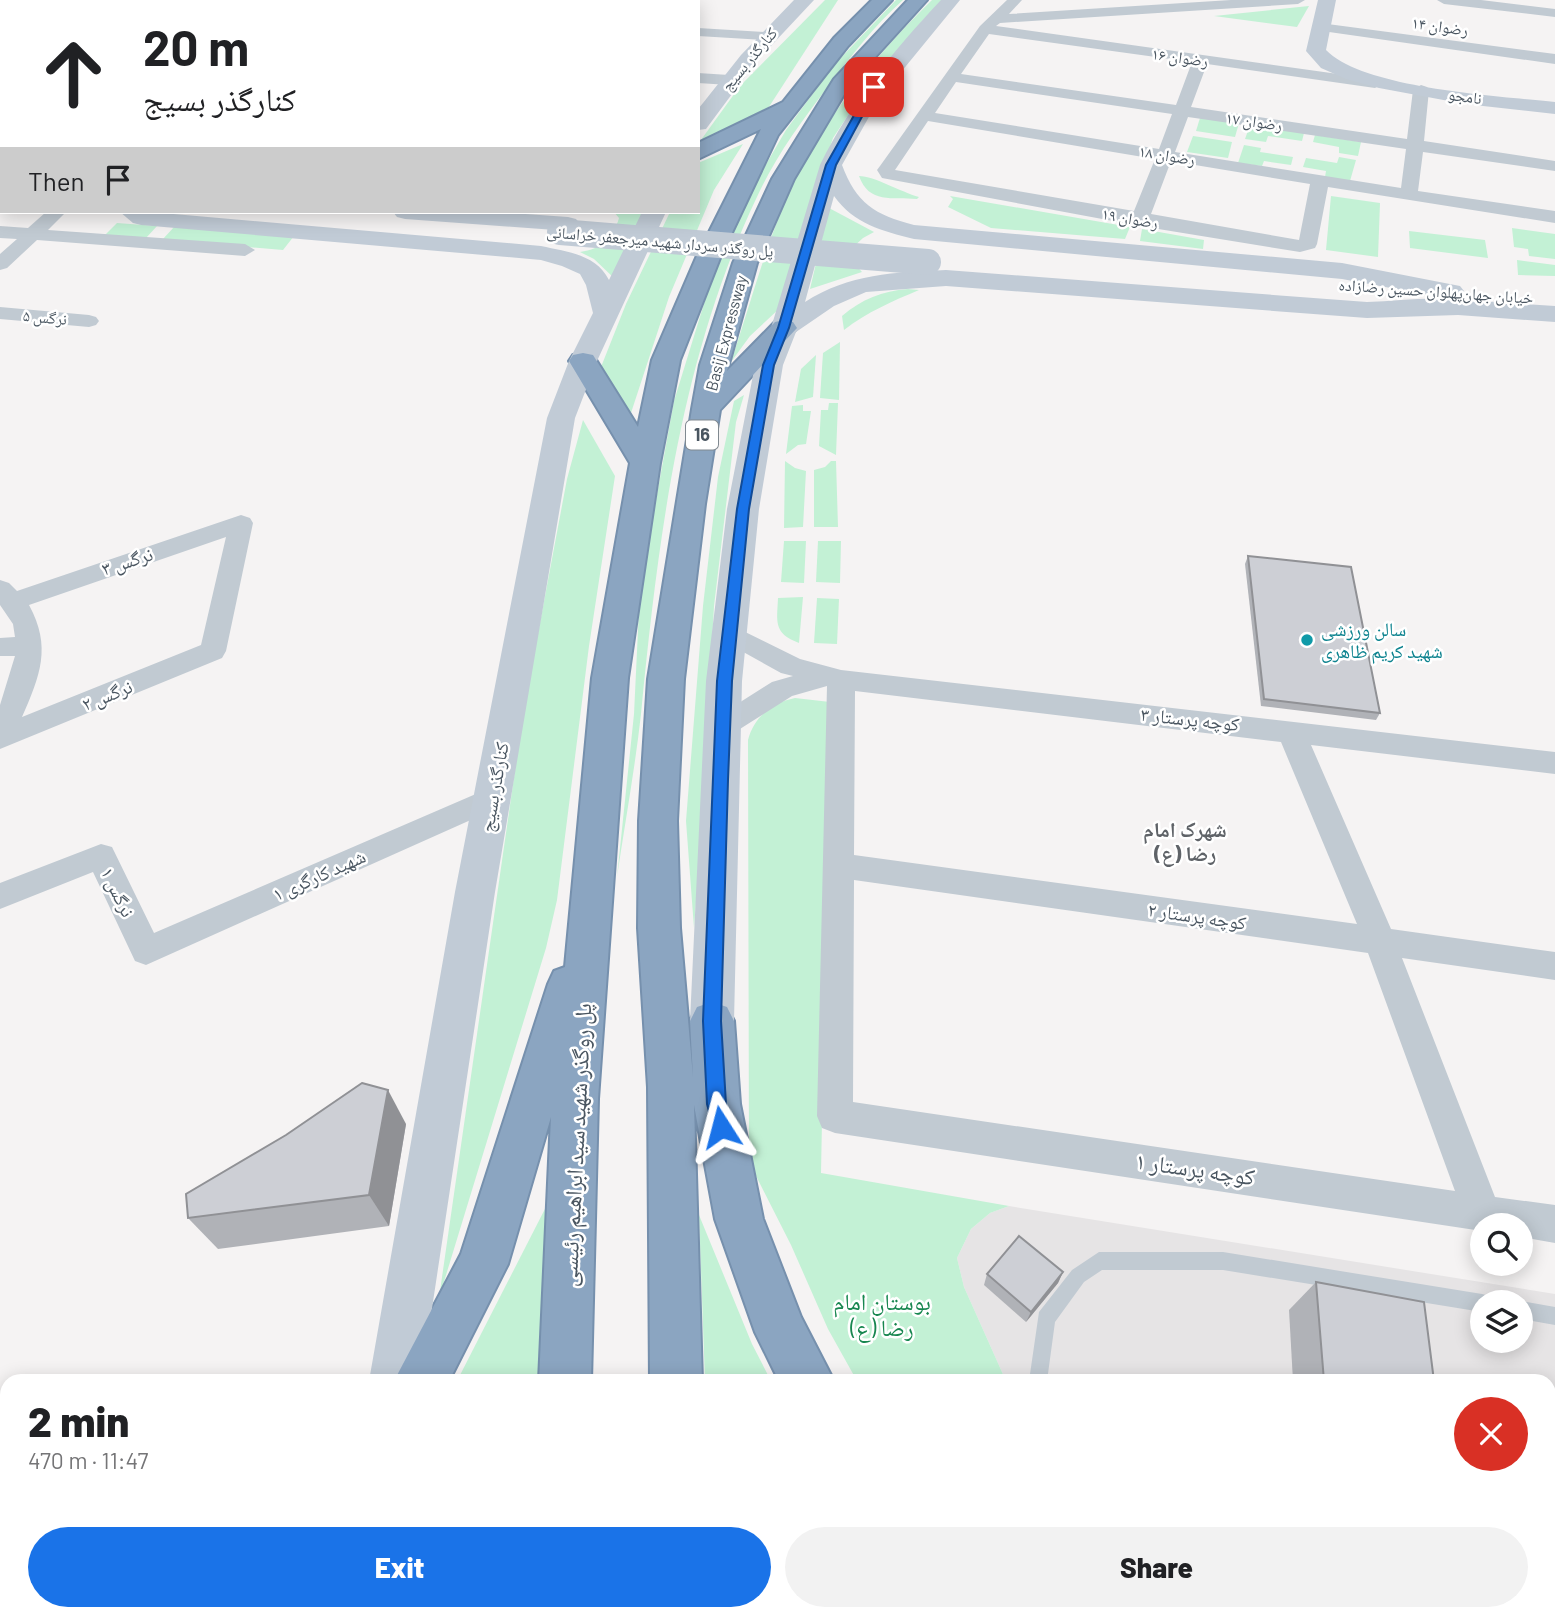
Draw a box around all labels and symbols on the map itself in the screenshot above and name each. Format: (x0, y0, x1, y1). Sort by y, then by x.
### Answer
street label: رضوان ۱۴ (1410, 12, 1470, 41)
street label: کنارگذر بسیج (717, 23, 782, 95)
street label: رضوان ۱۶ (1150, 43, 1210, 72)
pin (844, 57, 904, 117)
street label: نامجو (1447, 84, 1483, 108)
street label: رضوان ۱۷ (1224, 107, 1284, 136)
street label: رضوان ۱۸ (1137, 141, 1197, 170)
street label: رضوان ۱۹ (1100, 203, 1160, 234)
street label: پل روگذر سردار شهید میرجعفر خراسانی (545, 221, 775, 262)
street label: Basij Expressway (701, 272, 750, 393)
street label: خیابان جهان‌پهلوان حسین رضا‌زاده (1338, 274, 1534, 309)
street label: نرگس ۵ (22, 305, 68, 330)
road number: 16 (686, 421, 718, 450)
street label: نرگس ۳ (98, 541, 156, 581)
place label: سالن ورزشی شهید کریم ظاهری (1321, 617, 1443, 664)
marker: سالن ورزشی شهید کریم ظاهری (1299, 632, 1315, 648)
street label: نرگس ۲ (78, 674, 136, 716)
street label: کوچه پرستار ۳ (1139, 702, 1241, 736)
street label: کنارگذر بسیج (474, 740, 515, 834)
district label: شهرک امام رضا (ع) (1143, 816, 1227, 867)
street label: شهید کارگری ۱ (269, 844, 369, 906)
street label: نرگس ۱ (96, 863, 140, 921)
street label: کوچه پرستار ۲ (1146, 897, 1248, 935)
street label: پل روگذر شهید سید ابراهیم رئیسی (554, 1002, 599, 1288)
position arrow (684, 1090, 758, 1164)
street label: کوچه پرستار ۱ (1134, 1146, 1257, 1191)
park label: بوستان امام رضا (ع) (833, 1287, 931, 1343)

